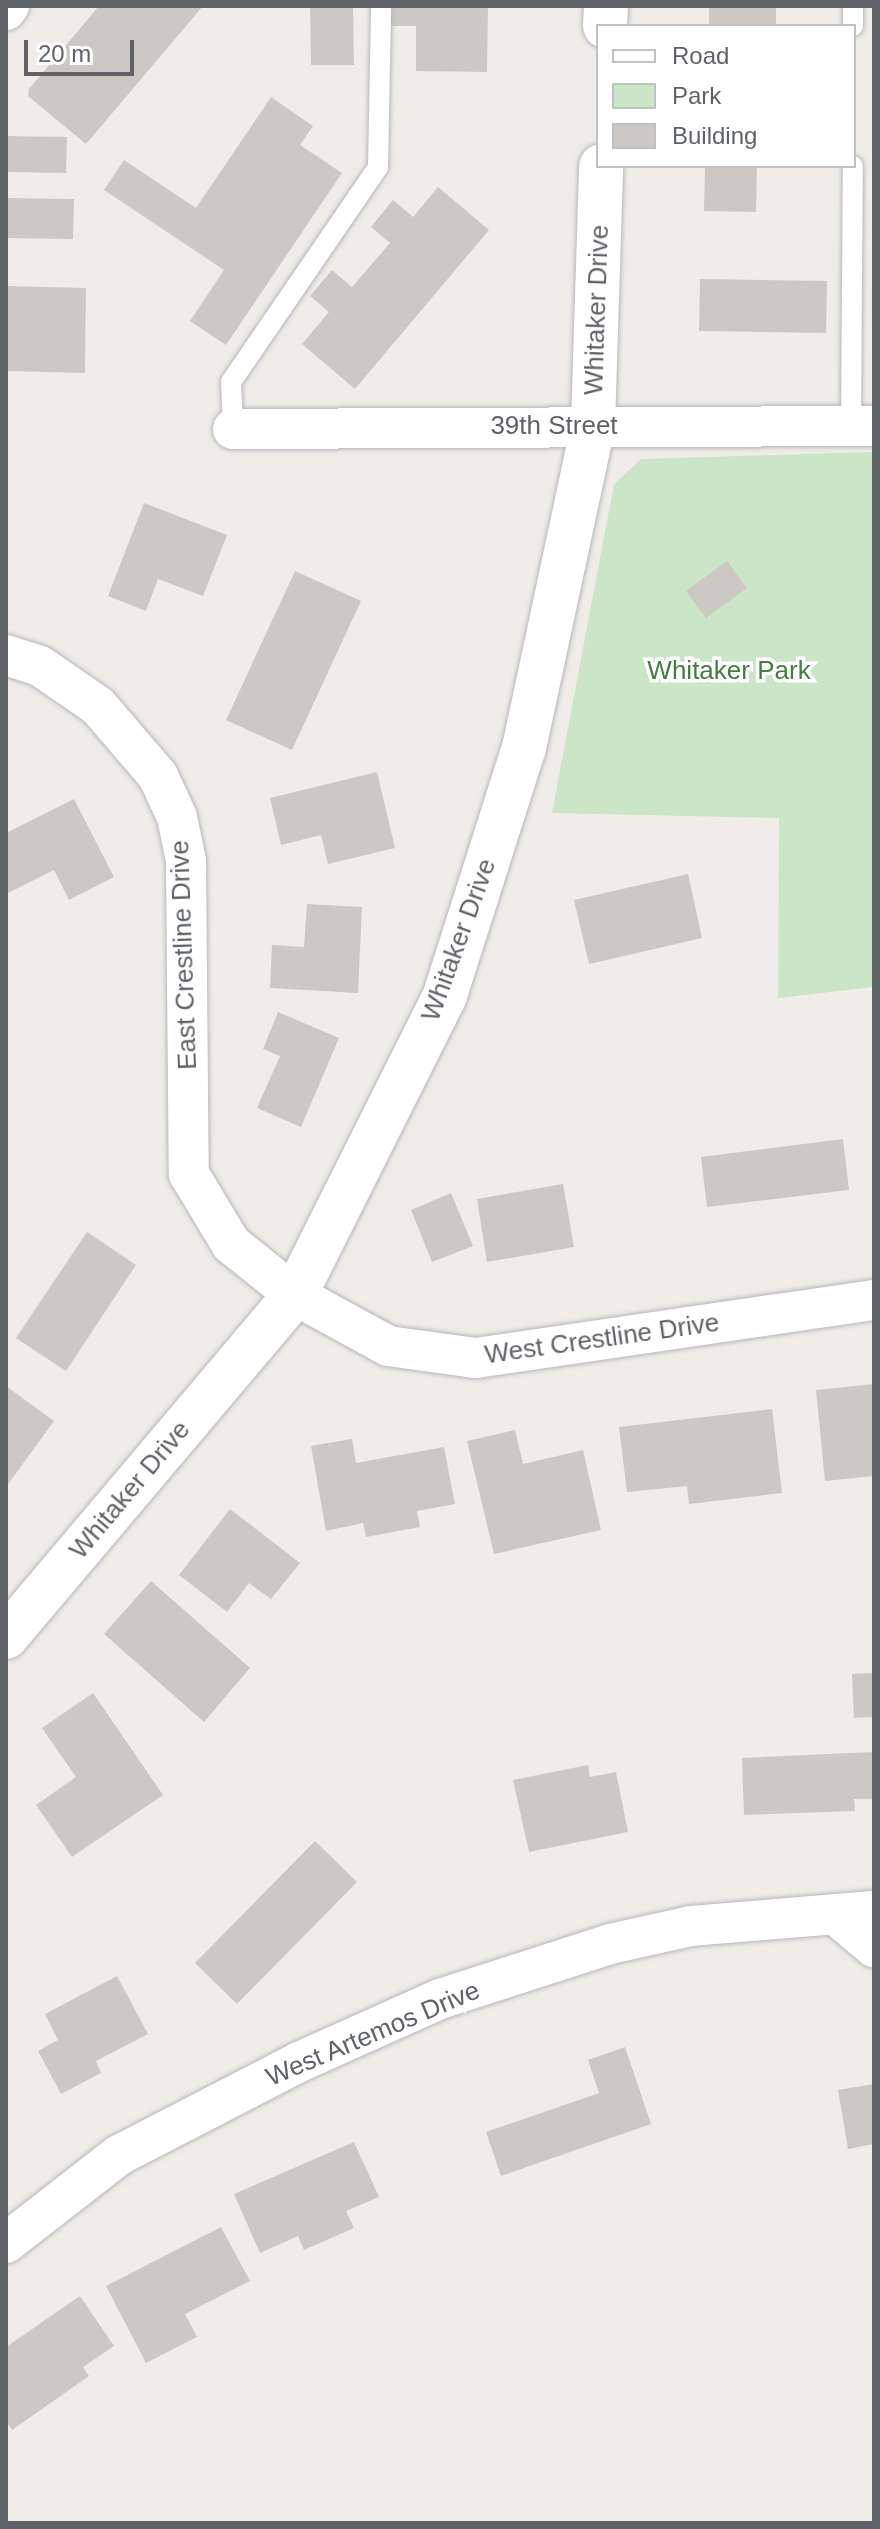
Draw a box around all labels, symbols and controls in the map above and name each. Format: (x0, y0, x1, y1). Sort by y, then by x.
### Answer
scale bar (28, 24, 138, 74)
legend (596, 24, 856, 168)
text: 20 m (38, 40, 91, 67)
text: Road (672, 42, 729, 69)
text: Park (672, 82, 721, 109)
text: Building (672, 122, 757, 149)
street label: Whitaker Drive (578, 224, 616, 396)
street label: 39th Street (490, 410, 618, 442)
park label: Whitaker Park (647, 655, 811, 687)
street label: East Crestline Drive (164, 840, 204, 1070)
street label: Whitaker Drive (415, 855, 503, 1025)
street label: West Crestline Drive (483, 1307, 721, 1371)
street label: Whitaker Drive (63, 1415, 197, 1565)
street label: West Artemos Drive (261, 1975, 485, 2093)

